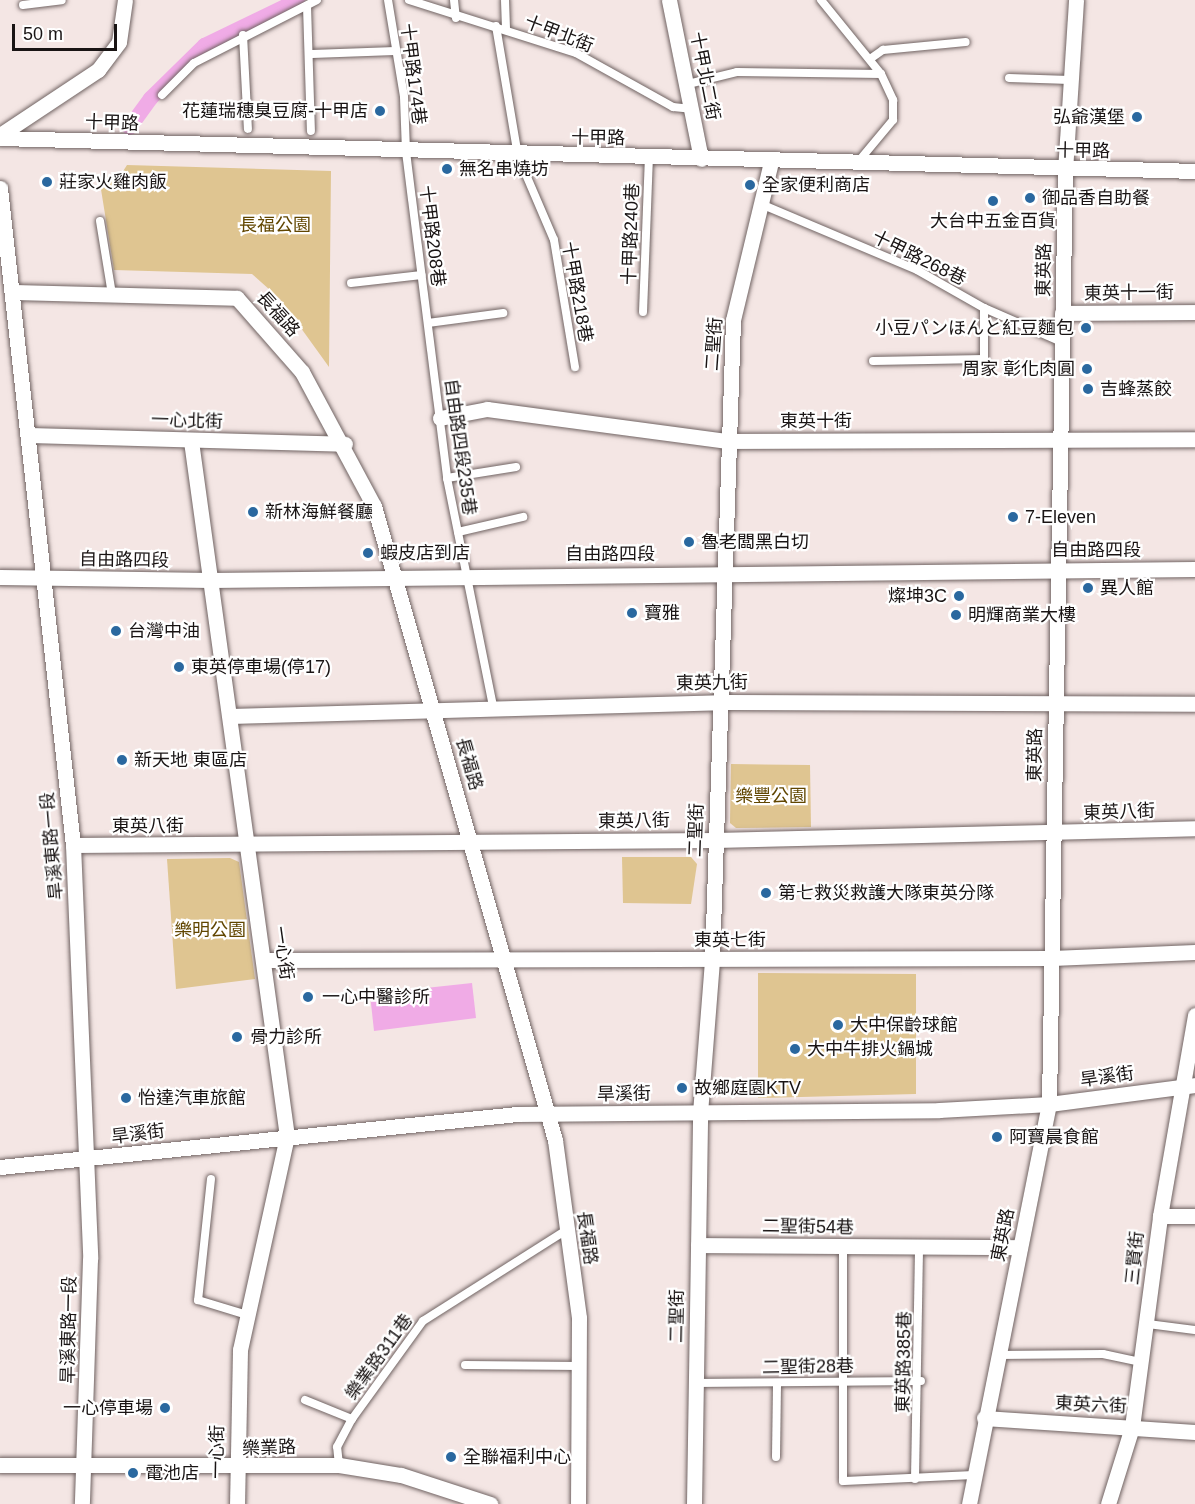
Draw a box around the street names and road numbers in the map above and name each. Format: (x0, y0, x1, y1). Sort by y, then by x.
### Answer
street label: 十甲北街 (522, 11, 596, 57)
street label: 十甲路174巷 (396, 22, 430, 126)
street label: 十甲北二街 (686, 30, 724, 122)
street label: 十甲路 (85, 111, 139, 135)
street label: 十甲路 (571, 127, 625, 149)
street label: 十甲路 (1056, 140, 1110, 162)
street label: 十甲路240巷 (618, 183, 644, 285)
street label: 十甲路208巷 (415, 184, 449, 288)
street label: 十甲路268巷 (868, 226, 970, 290)
street label: 十甲路218巷 (558, 240, 596, 344)
street label: 東英路 (1033, 243, 1055, 297)
street label: 東英十一街 (1084, 281, 1174, 305)
street label: 長福路 (252, 287, 304, 341)
street label: 二聖街 (701, 316, 727, 372)
street label: 自由路四段235巷 (440, 377, 480, 517)
street label: 一心北街 (151, 409, 223, 433)
street label: 東英十街 (780, 410, 852, 432)
street label: 自由路四段 (1051, 539, 1141, 561)
street label: 自由路四段 (565, 543, 655, 565)
street label: 自由路四段 (79, 548, 169, 572)
street label: 東英九街 (676, 672, 748, 694)
street label: 東英路 (1024, 728, 1046, 782)
street label: 長福路 (451, 735, 487, 793)
street label: 旱溪東路一段 (37, 791, 67, 901)
street label: 東英八街 (1083, 800, 1155, 824)
street label: 二聖街 (684, 803, 708, 857)
street label: 東英八街 (598, 810, 670, 832)
street label: 東英八街 (112, 815, 184, 837)
street label: 一心街 (269, 925, 297, 981)
street label: 東英七街 (694, 929, 766, 951)
street label: 旱溪街 (1079, 1063, 1135, 1091)
street label: 旱溪街 (597, 1083, 651, 1105)
street label: 旱溪街 (110, 1120, 166, 1148)
street label: 東英路 (987, 1206, 1019, 1264)
street label: 長福路 (573, 1210, 601, 1266)
street label: 二聖街54巷 (762, 1215, 854, 1239)
street label: 三賢街 (1121, 1230, 1149, 1286)
street label: 旱溪東路一段 (57, 1276, 81, 1384)
street label: 二聖街 (666, 1289, 688, 1343)
street label: 樂業路311巷 (341, 1310, 417, 1404)
street label: 東英路385巷 (892, 1311, 916, 1413)
street label: 二聖街28巷 (762, 1355, 854, 1379)
street label: 東英六街 (1054, 1392, 1128, 1418)
street label: 一心街 (206, 1425, 228, 1479)
street label: 樂業路 (242, 1436, 296, 1460)

